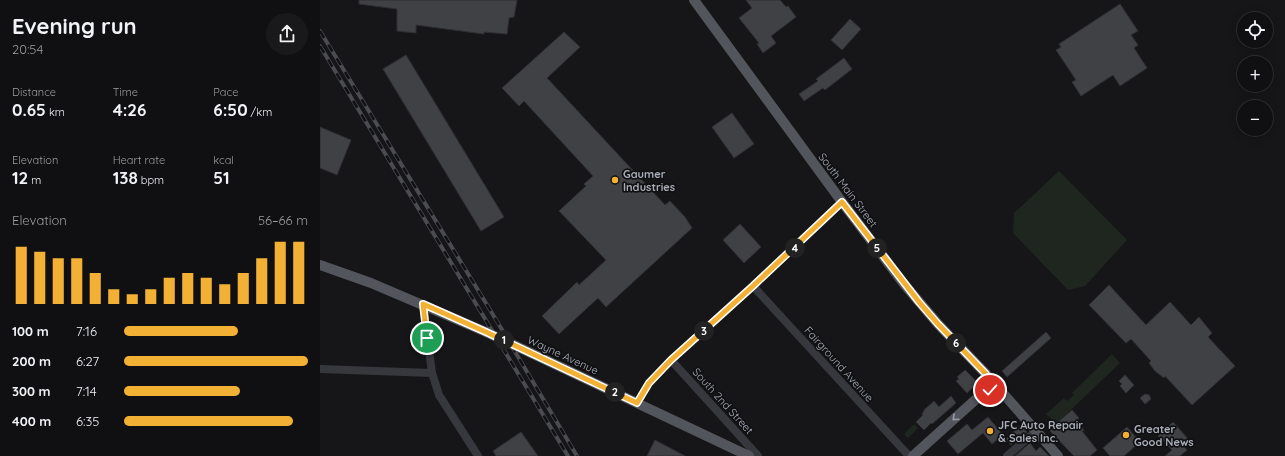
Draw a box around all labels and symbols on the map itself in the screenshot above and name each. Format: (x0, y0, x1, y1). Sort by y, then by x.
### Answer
street label: South Main Street (815, 150, 881, 230)
place label: Gaumer Industries (623, 167, 675, 194)
marker: Gaumer Industries (610, 175, 620, 185)
pin: 4 (785, 238, 805, 258)
pin: 5 (867, 238, 887, 258)
pin (410, 321, 444, 355)
pin: 3 (694, 321, 714, 341)
street label: Fairground Avenue (802, 323, 876, 405)
pin: 1 (494, 330, 514, 350)
street label: Wayne Avenue (525, 332, 601, 378)
pin: 6 (946, 333, 966, 353)
street label: South 2nd Street (690, 365, 757, 437)
pin (973, 373, 1007, 407)
pin: 2 (605, 382, 625, 402)
one-way arrow (952, 413, 960, 420)
place label: JFC Auto Repair & Sales Inc. (998, 418, 1083, 445)
place label: Greater Good News (1134, 422, 1194, 449)
marker: JFC Auto Repair & Sales Inc. (985, 426, 995, 436)
marker: Greater Good News (1121, 430, 1131, 440)

